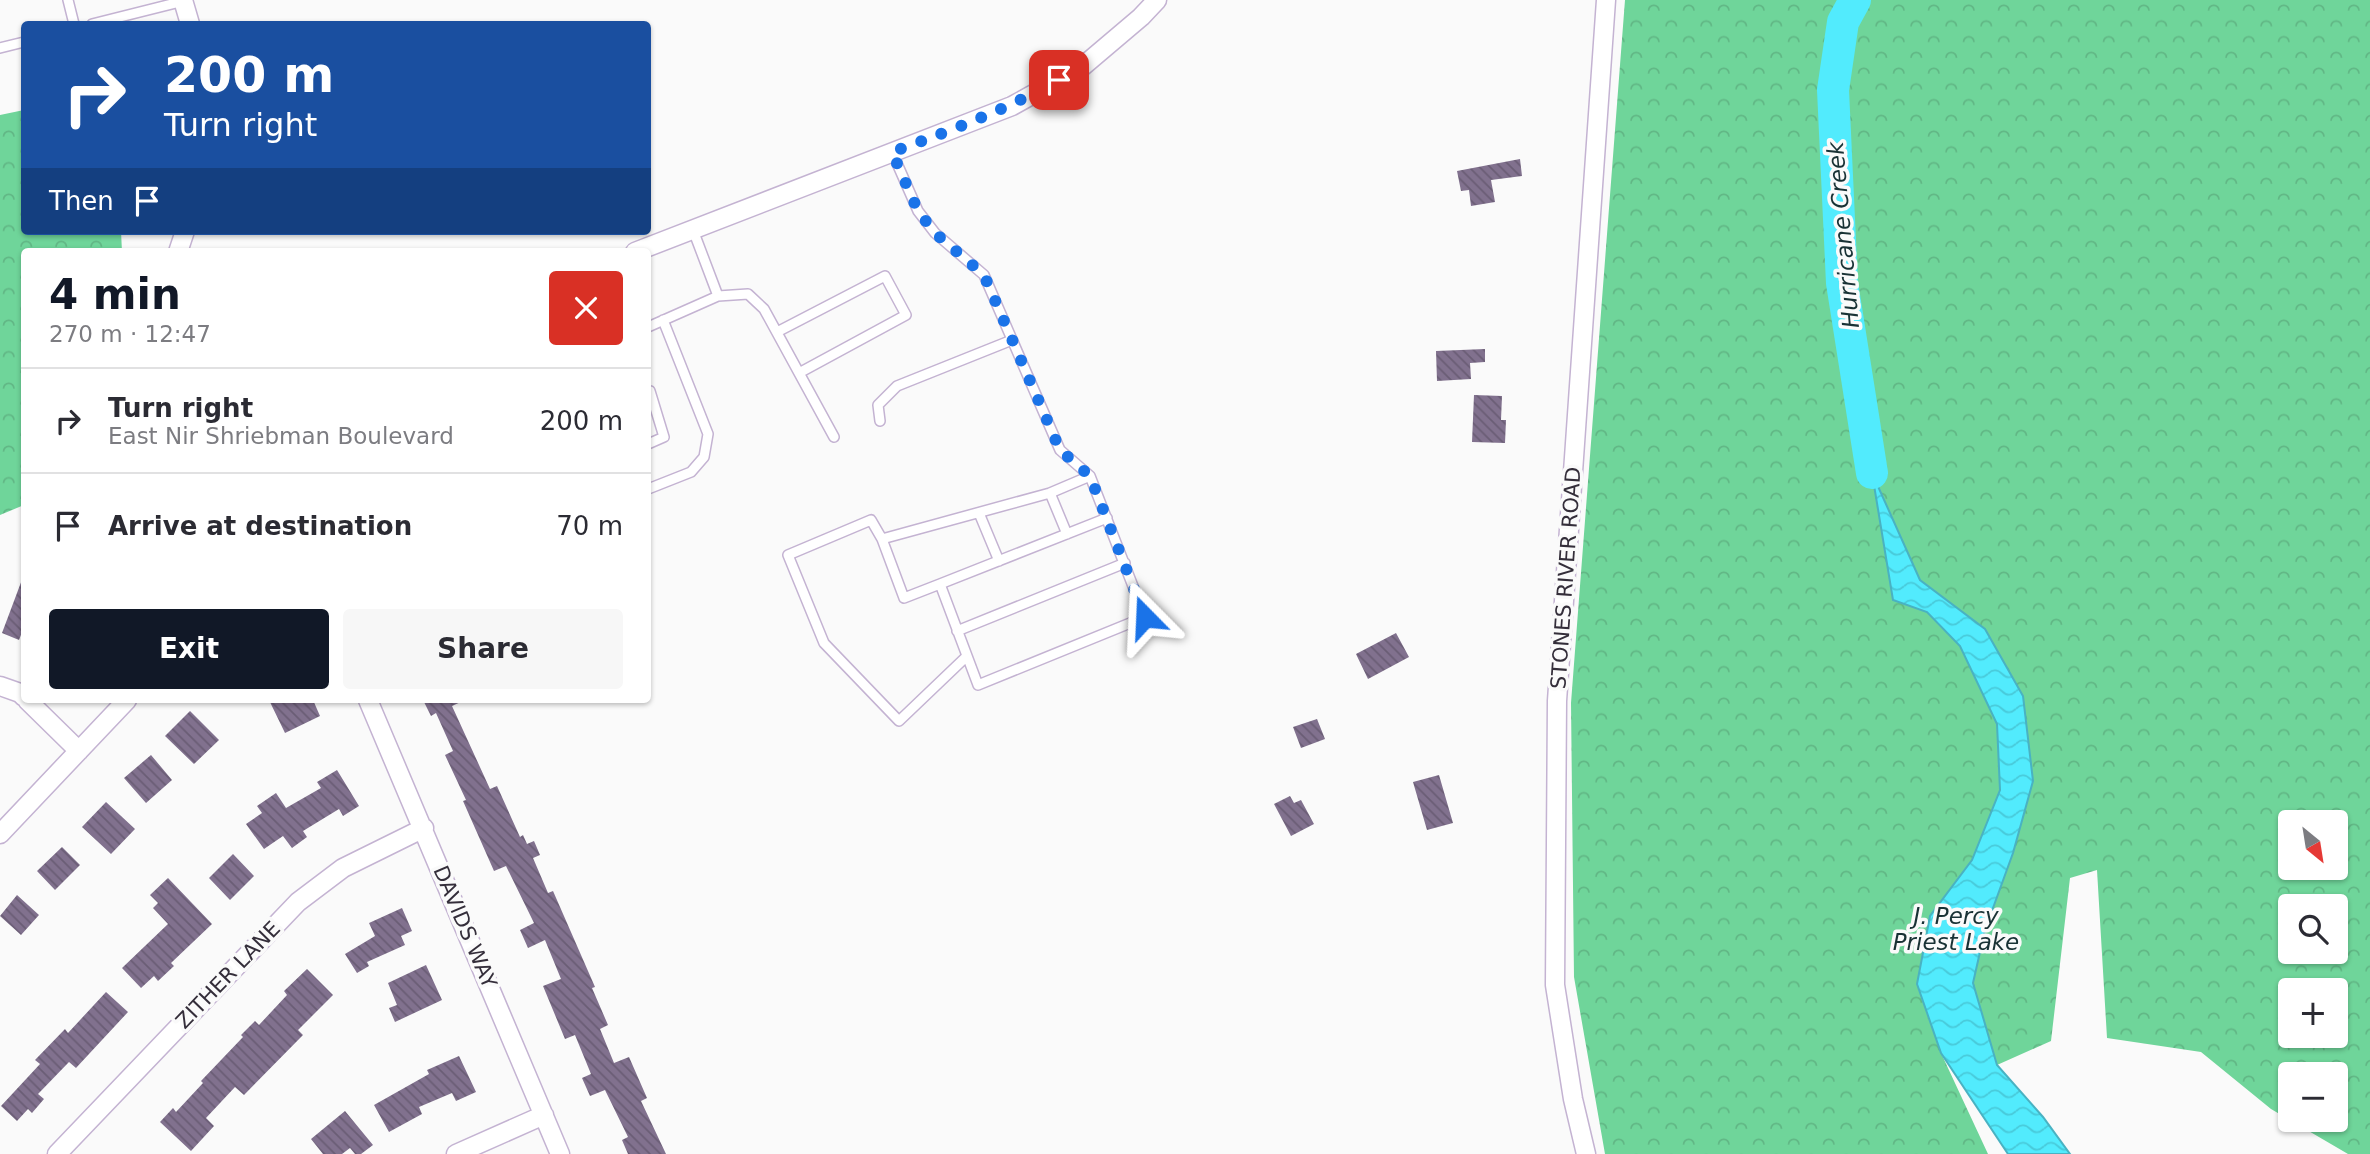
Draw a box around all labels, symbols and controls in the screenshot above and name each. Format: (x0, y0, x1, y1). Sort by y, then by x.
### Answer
text: 200 m (164, 47, 334, 104)
icon: right (49, 49, 140, 140)
pin (1029, 50, 1089, 110)
icon: arrive (1040, 61, 1078, 99)
text: Turn right (164, 106, 317, 144)
water label: Hurricane Creek (1822, 139, 1864, 329)
icon: arrive (128, 182, 166, 220)
text: Then (49, 186, 114, 216)
text: 4 min (49, 270, 181, 319)
button: close (549, 271, 623, 345)
text: 270 m · 12:47 (49, 321, 211, 347)
text: Turn right (108, 393, 253, 423)
icon: right (49, 402, 87, 440)
text: 200 m (540, 406, 623, 436)
text: East Nir Shriebman Boulevard (108, 423, 454, 449)
street label: STONES RIVER ROAD (1546, 466, 1586, 690)
icon: arrive (49, 507, 87, 545)
text: Arrive at destination (108, 511, 412, 541)
text: 70 m (556, 511, 623, 541)
position arrow (1108, 580, 1182, 654)
button: Exit (49, 609, 329, 689)
button: Share (343, 609, 623, 689)
north arrow (2278, 810, 2348, 880)
map controls (2278, 810, 2348, 1132)
street label: DAVIDS WAY (428, 862, 502, 992)
button: search (2278, 894, 2348, 964)
water label: J. Percy Priest Lake (1893, 903, 2019, 955)
street label: ZITHER LANE (171, 917, 285, 1033)
button: + (2278, 978, 2348, 1048)
button: − (2278, 1062, 2348, 1132)

